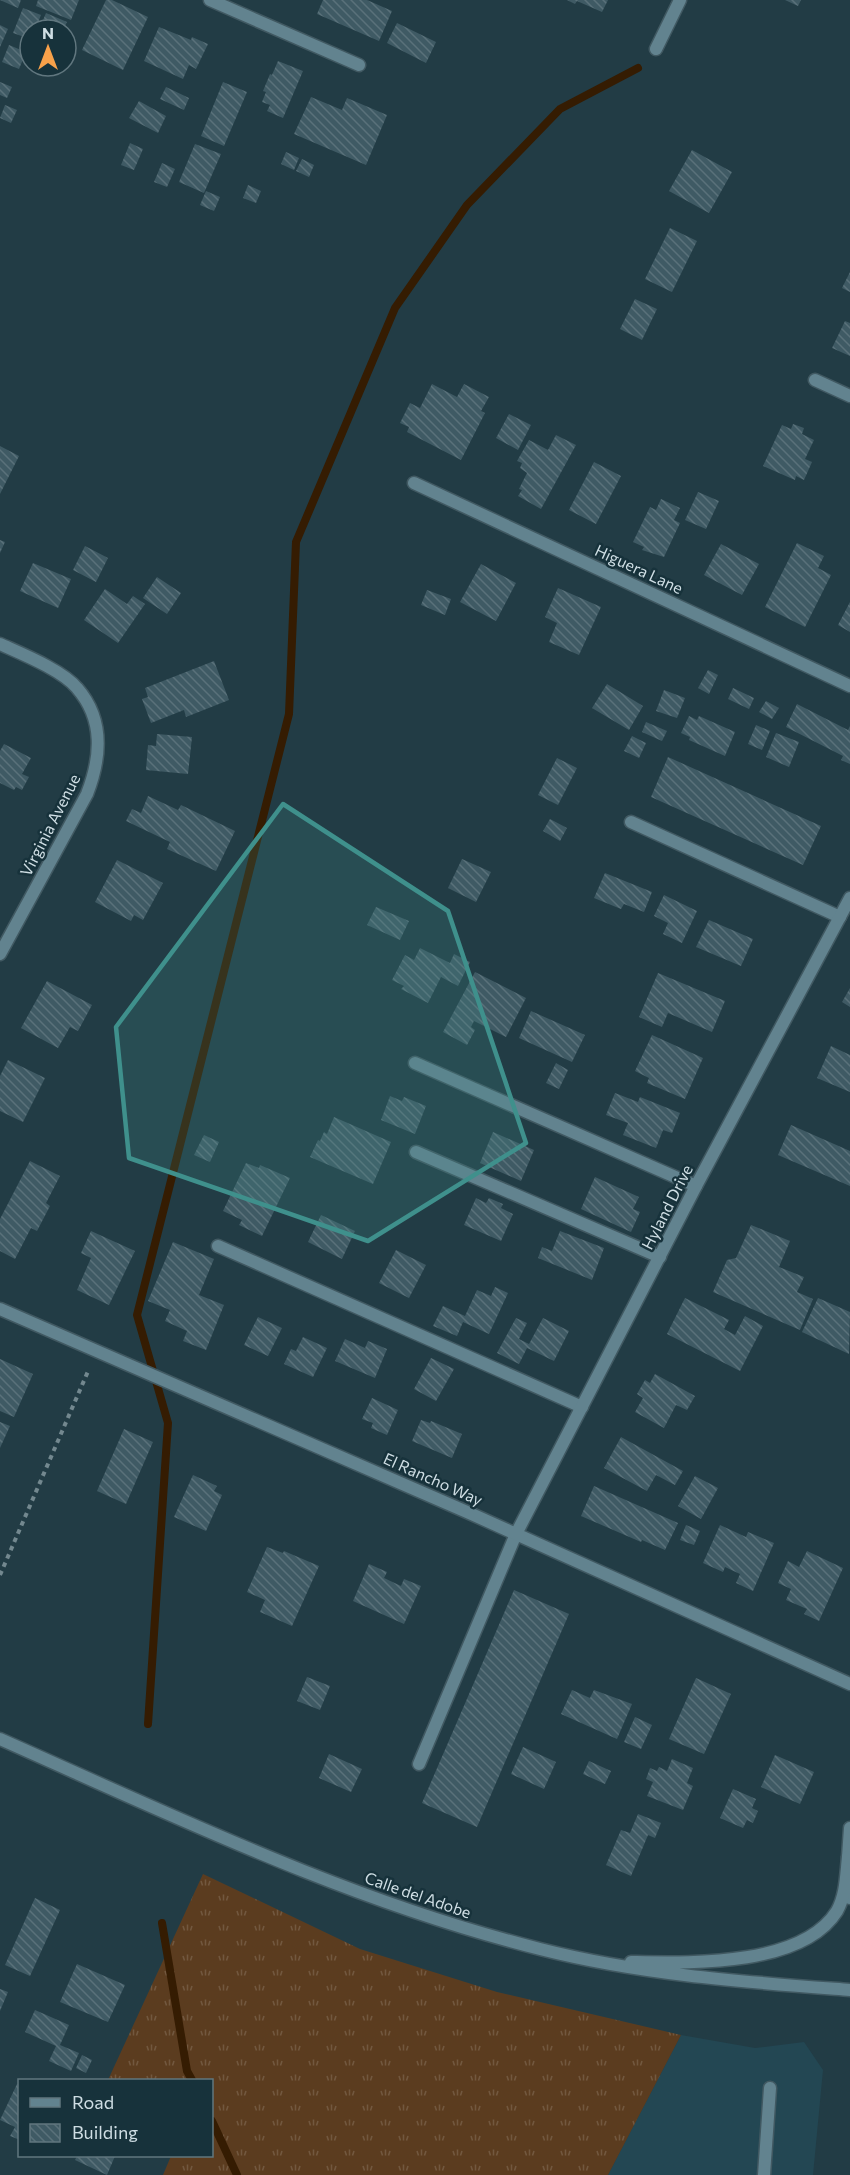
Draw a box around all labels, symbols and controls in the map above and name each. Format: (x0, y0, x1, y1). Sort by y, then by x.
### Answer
north arrow (18, 18, 78, 78)
text: N (42, 23, 54, 42)
street label: Higuera Lane (592, 540, 686, 597)
street label: Virginia Avenue (16, 770, 84, 879)
street label: Hyland Drive (637, 1161, 696, 1252)
street label: El Rancho Way (381, 1448, 486, 1509)
street label: Calle del Adobe (363, 1867, 474, 1922)
legend (18, 2079, 213, 2157)
text: Road (72, 2091, 114, 2113)
text: Building (72, 2121, 138, 2143)

